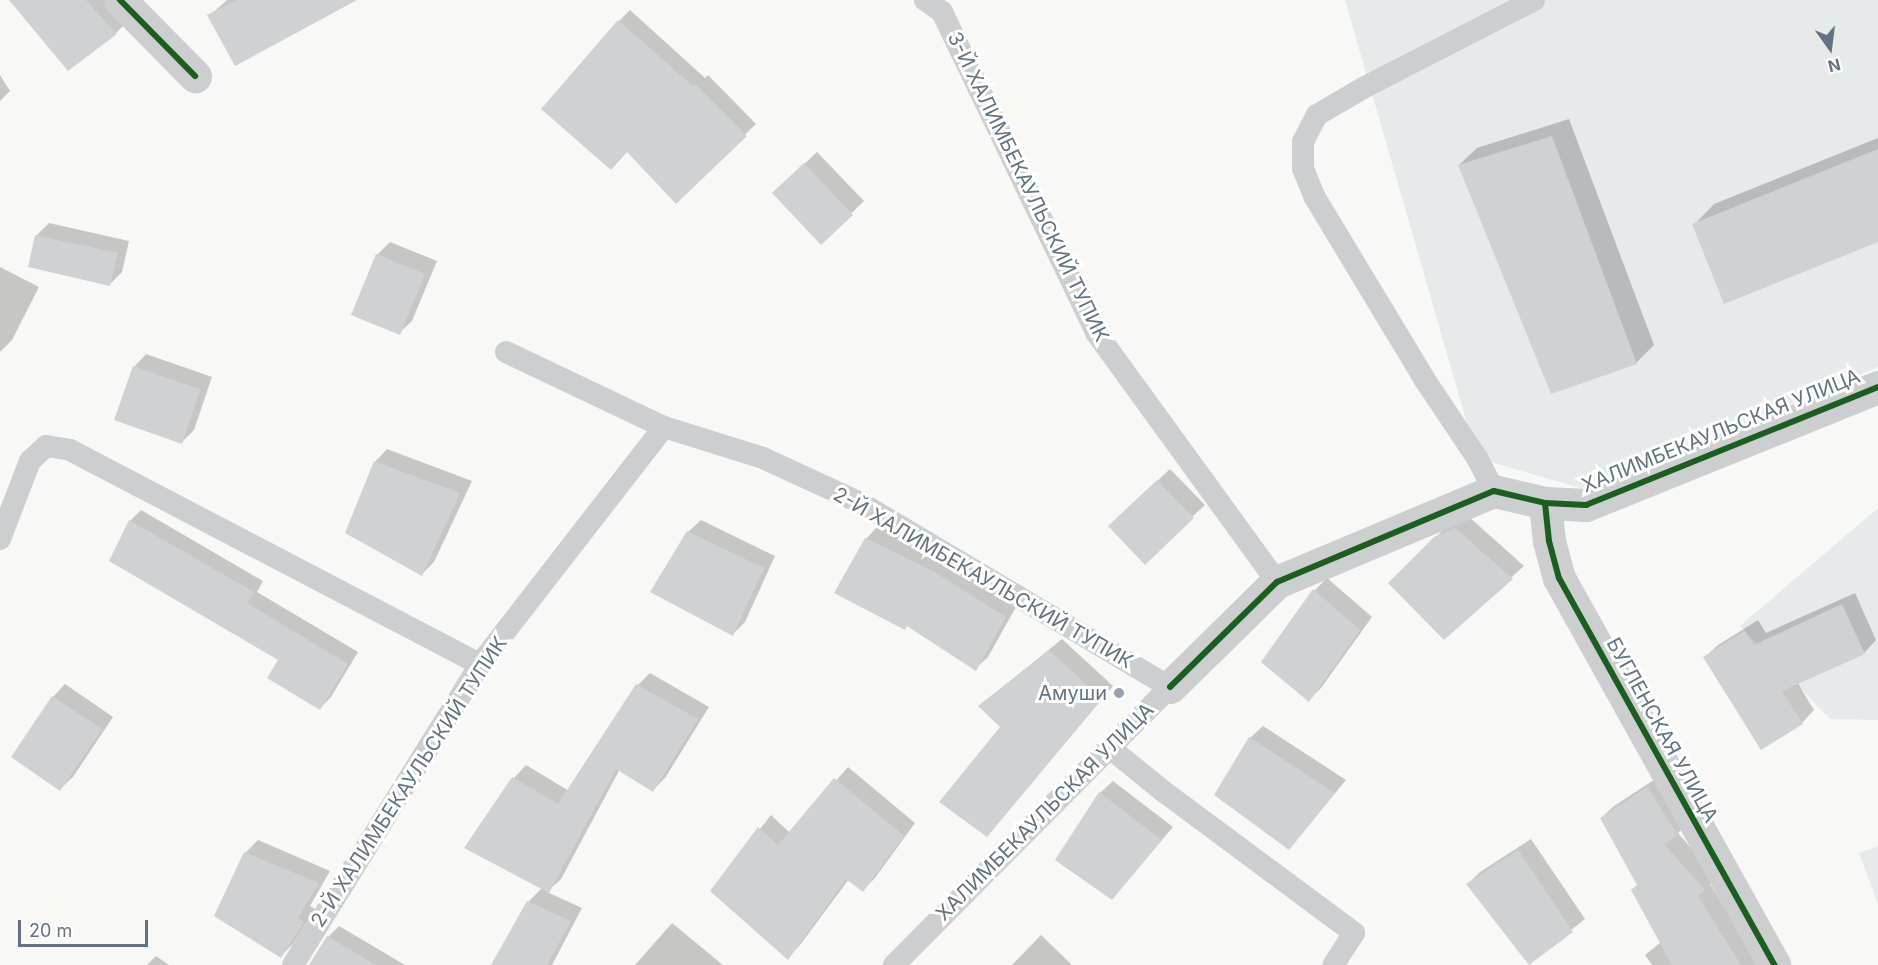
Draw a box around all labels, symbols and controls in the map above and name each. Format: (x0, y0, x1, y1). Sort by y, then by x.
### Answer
north arrow (1800, 18, 1860, 78)
street label: 3-Й ХАЛИМБЕКАУЛЬСКИЙ ТУПИК (942, 28, 1114, 346)
text: N (1826, 54, 1843, 77)
street label: ХАЛИМБЕКАУЛЬСКАЯ УЛИЦА (1578, 364, 1864, 498)
street label: 2-Й ХАЛИМБЕКАУЛЬСКИЙ ТУПИК (829, 482, 1137, 674)
street label: 2-Й ХАЛИМБЕКАУЛЬСКИЙ ТУПИК (306, 632, 512, 932)
street label: БУГЛЕНСКАЯ УЛИЦА (1601, 634, 1723, 826)
place label: Амуши (1038, 681, 1107, 705)
marker: Амуши (1112, 686, 1126, 700)
street label: ХАЛИМБЕКАУЛЬСКАЯ УЛИЦА (931, 698, 1159, 926)
scale bar (21, 908, 152, 946)
text: 20 m (29, 920, 72, 941)

